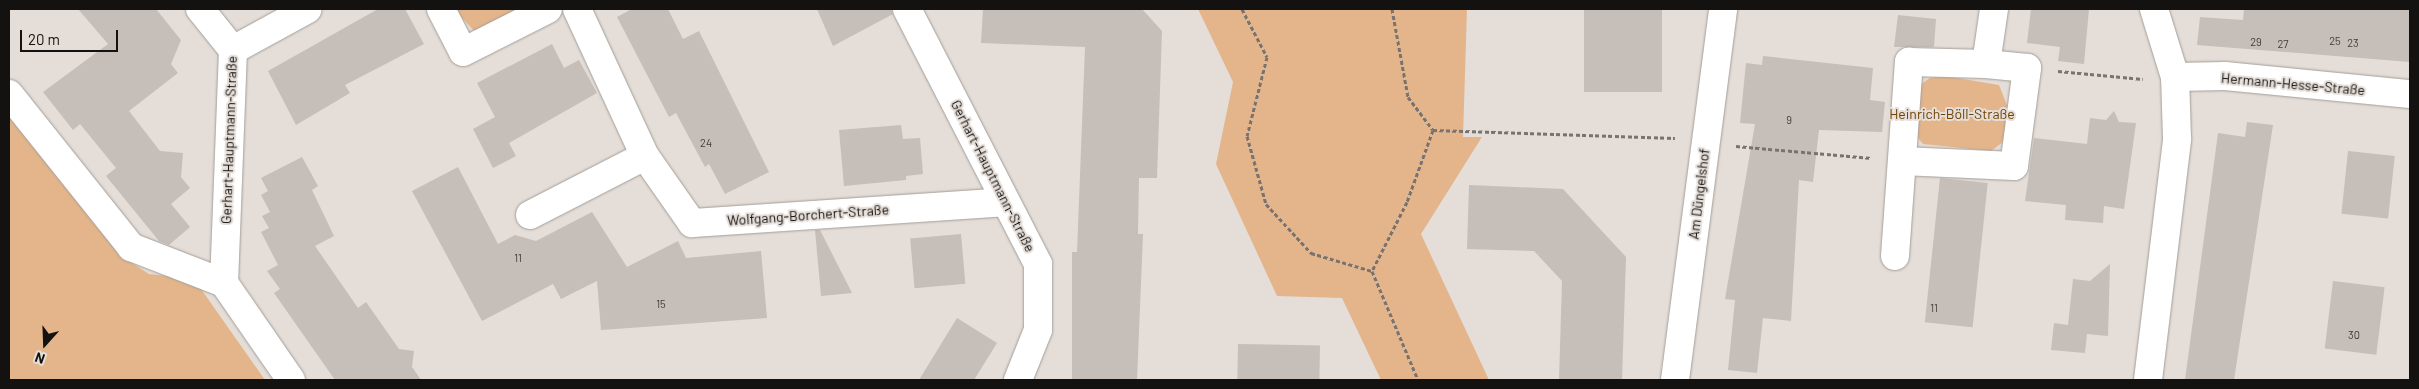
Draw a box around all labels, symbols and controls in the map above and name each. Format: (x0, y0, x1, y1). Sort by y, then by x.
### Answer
scale bar (22, 20, 120, 52)
text: 20 m (28, 30, 60, 48)
house number: 25 (2329, 34, 2341, 48)
house number: 29 (2250, 35, 2262, 49)
house number: 23 (2347, 36, 2359, 50)
house number: 27 (2277, 37, 2289, 51)
street label: Gerhart-Hauptmann-Straße (218, 56, 240, 224)
street label: Hermann-Hesse-Straße (2220, 69, 2366, 99)
street label: Gerhart-Hauptmann-Straße (947, 97, 1039, 255)
park label: Heinrich-Böll-Straße (1889, 106, 2015, 122)
house number: 9 (1786, 113, 1792, 127)
house number: 24 (700, 136, 712, 150)
street label: Am Düngelshof (1685, 148, 1713, 240)
street label: Wolfgang-Borchert-Straße (727, 201, 889, 229)
house number: 11 (514, 251, 522, 265)
house number: 15 (656, 297, 666, 311)
house number: 11 (1930, 301, 1938, 315)
north arrow (20, 319, 70, 369)
house number: 30 (2348, 328, 2360, 342)
text: N (32, 349, 47, 368)

